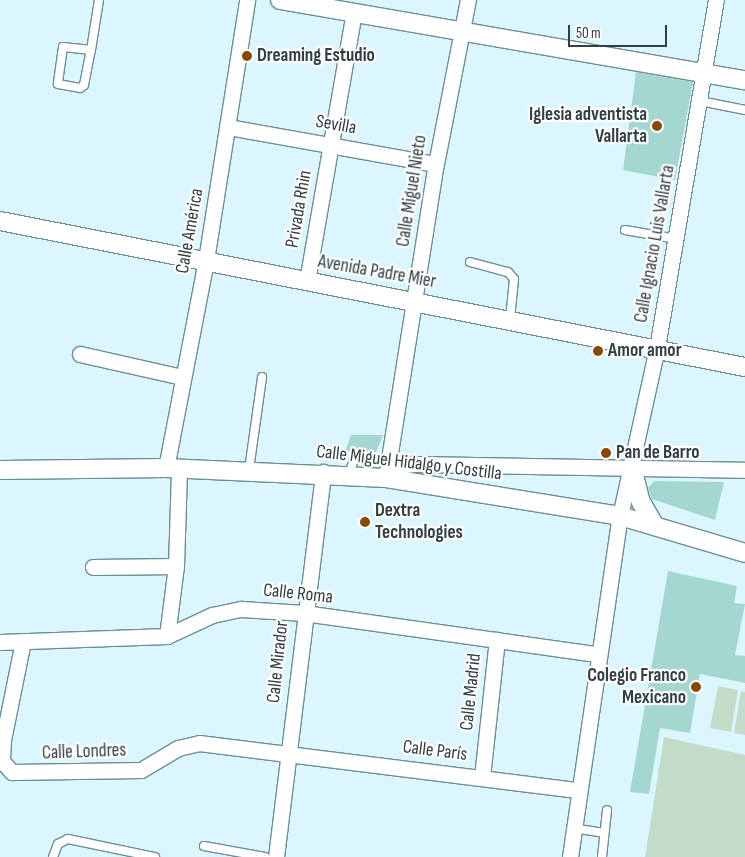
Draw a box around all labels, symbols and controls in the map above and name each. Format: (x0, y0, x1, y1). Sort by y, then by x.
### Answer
scale bar (570, 15, 669, 47)
text: 50 m (576, 24, 601, 43)
place label: Dreaming Estudio (257, 45, 375, 67)
marker: Dreaming Estudio (241, 50, 253, 62)
place label: Iglesia adventista Vallarta (529, 104, 647, 148)
street label: Sevilla (314, 110, 358, 140)
marker: Iglesia adventista Vallarta (651, 120, 663, 132)
street label: Calle Miguel Nieto (392, 134, 432, 248)
street label: Calle Ignacio Luis Vallarta (630, 163, 680, 325)
street label: Privada Rhin (281, 169, 317, 249)
street label: Calle América (171, 187, 209, 275)
street label: Avenida Padre Mier (316, 250, 438, 294)
place label: Amor amor (608, 340, 682, 362)
marker: Amor amor (592, 345, 604, 357)
street label: Calle Miguel Hidalgo y Costilla (315, 440, 503, 486)
place label: Pan de Barro (616, 442, 700, 464)
marker: Pan de Barro (600, 447, 612, 459)
place label: Dextra Technologies (375, 500, 463, 544)
marker: Dextra Technologies (359, 516, 371, 528)
street label: Calle Roma (262, 579, 334, 609)
street label: Calle Mirador (262, 620, 294, 704)
street label: Calle Madrid (456, 652, 486, 732)
place label: Colegio Franco Mexicano (587, 665, 686, 709)
marker: Colegio Franco Mexicano (690, 681, 702, 693)
street label: Calle París (401, 736, 469, 766)
street label: Calle Londres (41, 739, 127, 765)

